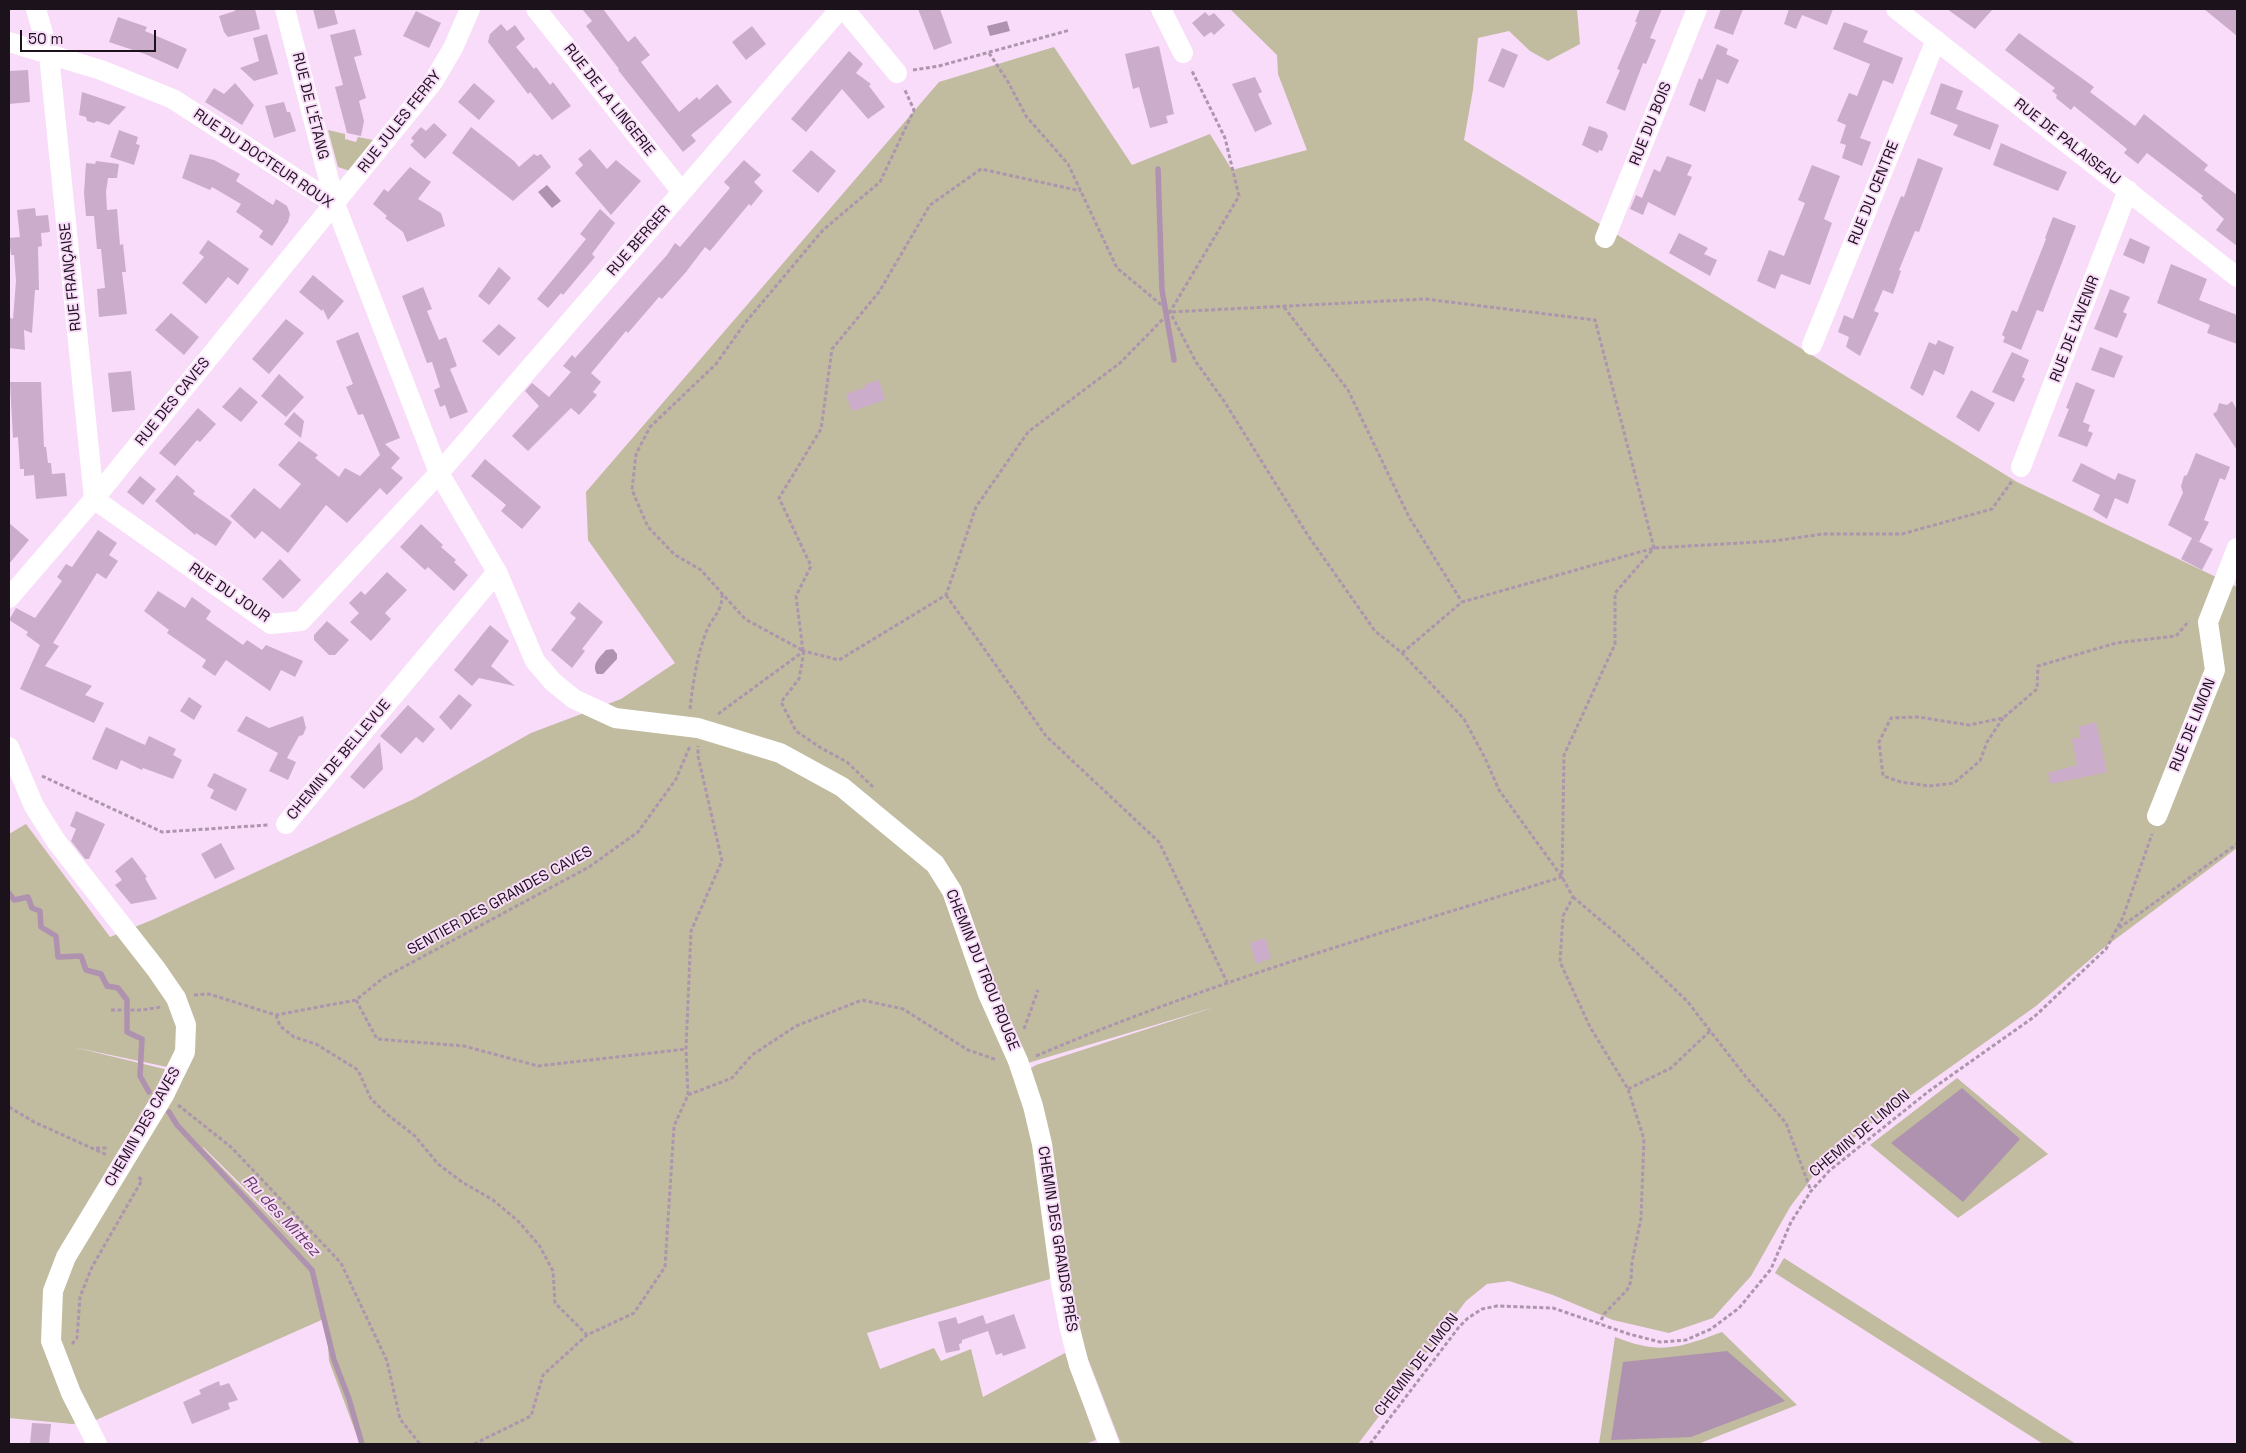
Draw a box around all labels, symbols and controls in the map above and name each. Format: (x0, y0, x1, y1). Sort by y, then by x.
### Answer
scale bar (22, 20, 159, 52)
text: 50 m (28, 29, 63, 48)
street label: RUE DE LA LINGERIE (560, 40, 658, 160)
street label: RUE DE L'ÉTANG (288, 51, 332, 161)
street label: RUE JULES FERRY (355, 67, 445, 177)
street label: RUE DU BOIS (1626, 80, 1676, 168)
street label: RUE DE PALAISEAU (2010, 95, 2124, 189)
street label: RUE DU DOCTEUR ROUX (190, 106, 336, 212)
street label: RUE DU CENTRE (1845, 138, 1903, 248)
street label: RUE BERGER (604, 202, 674, 280)
street label: RUE FRANÇAISE (56, 222, 86, 332)
street label: RUE DE L'AVENIR (2046, 273, 2104, 385)
street label: RUE DES CAVES (132, 354, 214, 450)
street label: RUE DU JOUR (185, 559, 273, 627)
street label: RUE DE LIMON (2166, 676, 2220, 774)
street label: CHEMIN DE BELLEVUE (283, 696, 395, 824)
street label: SENTIER DES GRANDES CAVES (404, 843, 596, 959)
street label: CHEMIN DU TROU ROUGE (941, 887, 1023, 1053)
street label: CHEMIN DES CAVES (101, 1064, 185, 1190)
street label: CHEMIN DE LIMON (1806, 1087, 1914, 1181)
street label: CHEMIN DES GRANDS PRÉS (1033, 1145, 1081, 1333)
water label: Ru des Mittez (238, 1171, 324, 1261)
street label: CHEMIN DE LIMON (1371, 1310, 1463, 1420)

